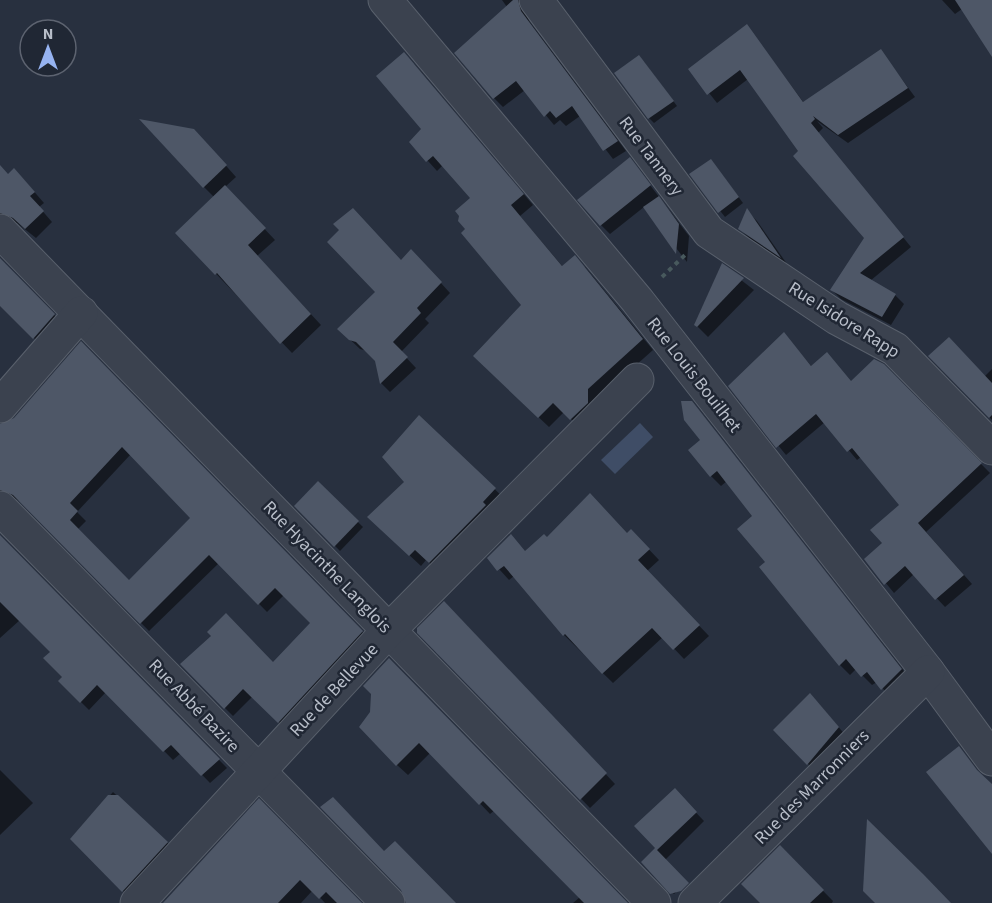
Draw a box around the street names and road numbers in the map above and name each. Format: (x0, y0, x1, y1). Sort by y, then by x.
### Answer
street label: Rue Tannery (613, 111, 690, 201)
street label: Rue Isidore Rapp (784, 276, 904, 364)
street label: Rue Louis Bouilhet (641, 312, 747, 438)
street label: Rue Hyacinthe Langlois (257, 495, 397, 639)
street label: Rue de Bellevue (284, 638, 384, 742)
street label: Rue Abbé Bazire (143, 654, 245, 758)
street label: Rue des Marronniers (749, 724, 875, 850)

